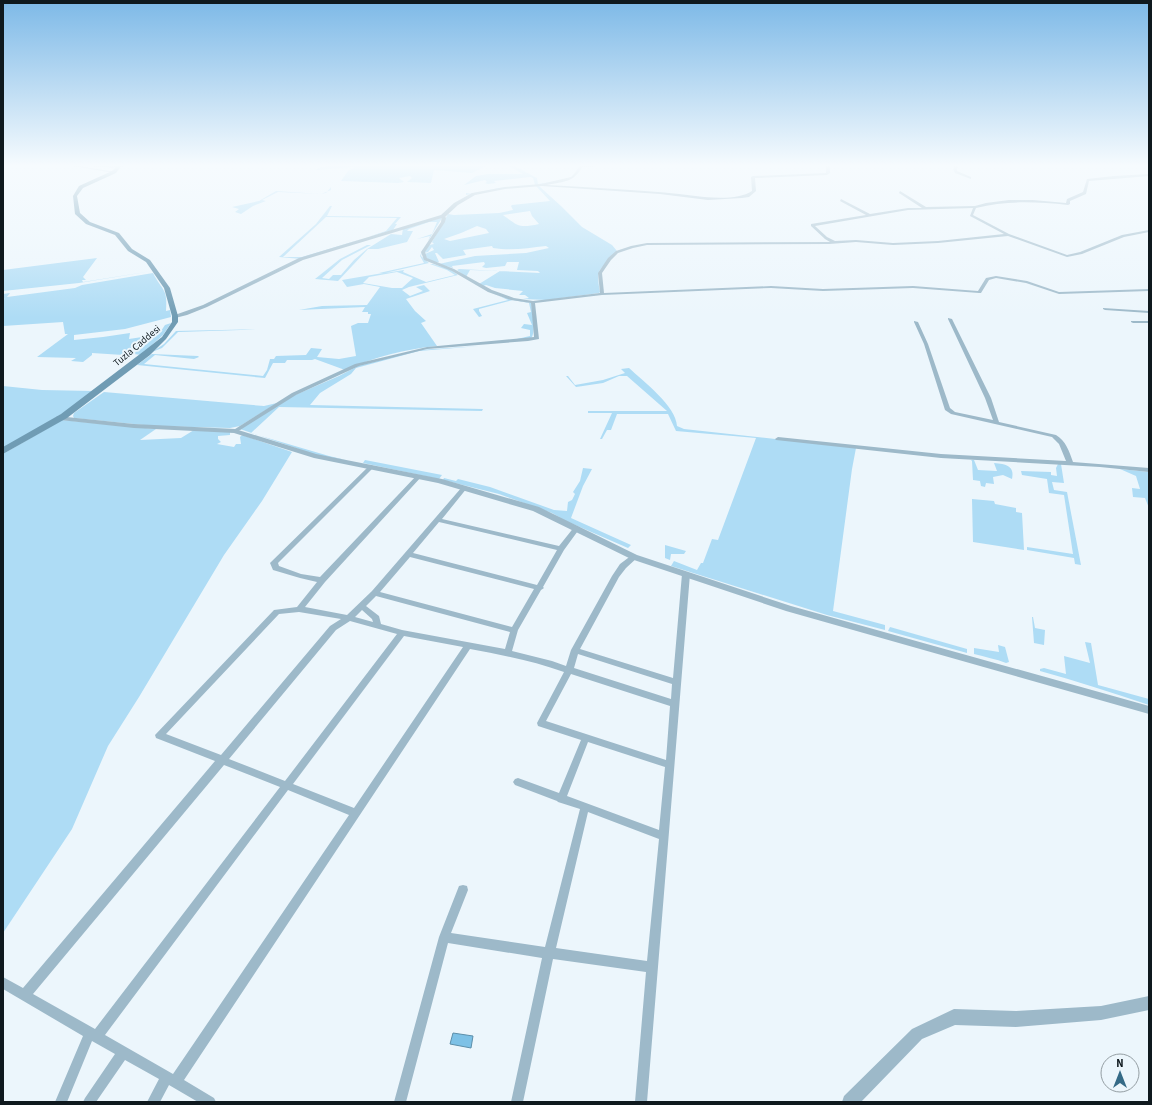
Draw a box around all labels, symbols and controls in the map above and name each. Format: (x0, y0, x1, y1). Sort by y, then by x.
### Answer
street label: Tuzla Caddesi (110, 322, 164, 370)
north arrow (1100, 1053, 1140, 1093)
text: N (1116, 1056, 1124, 1071)

